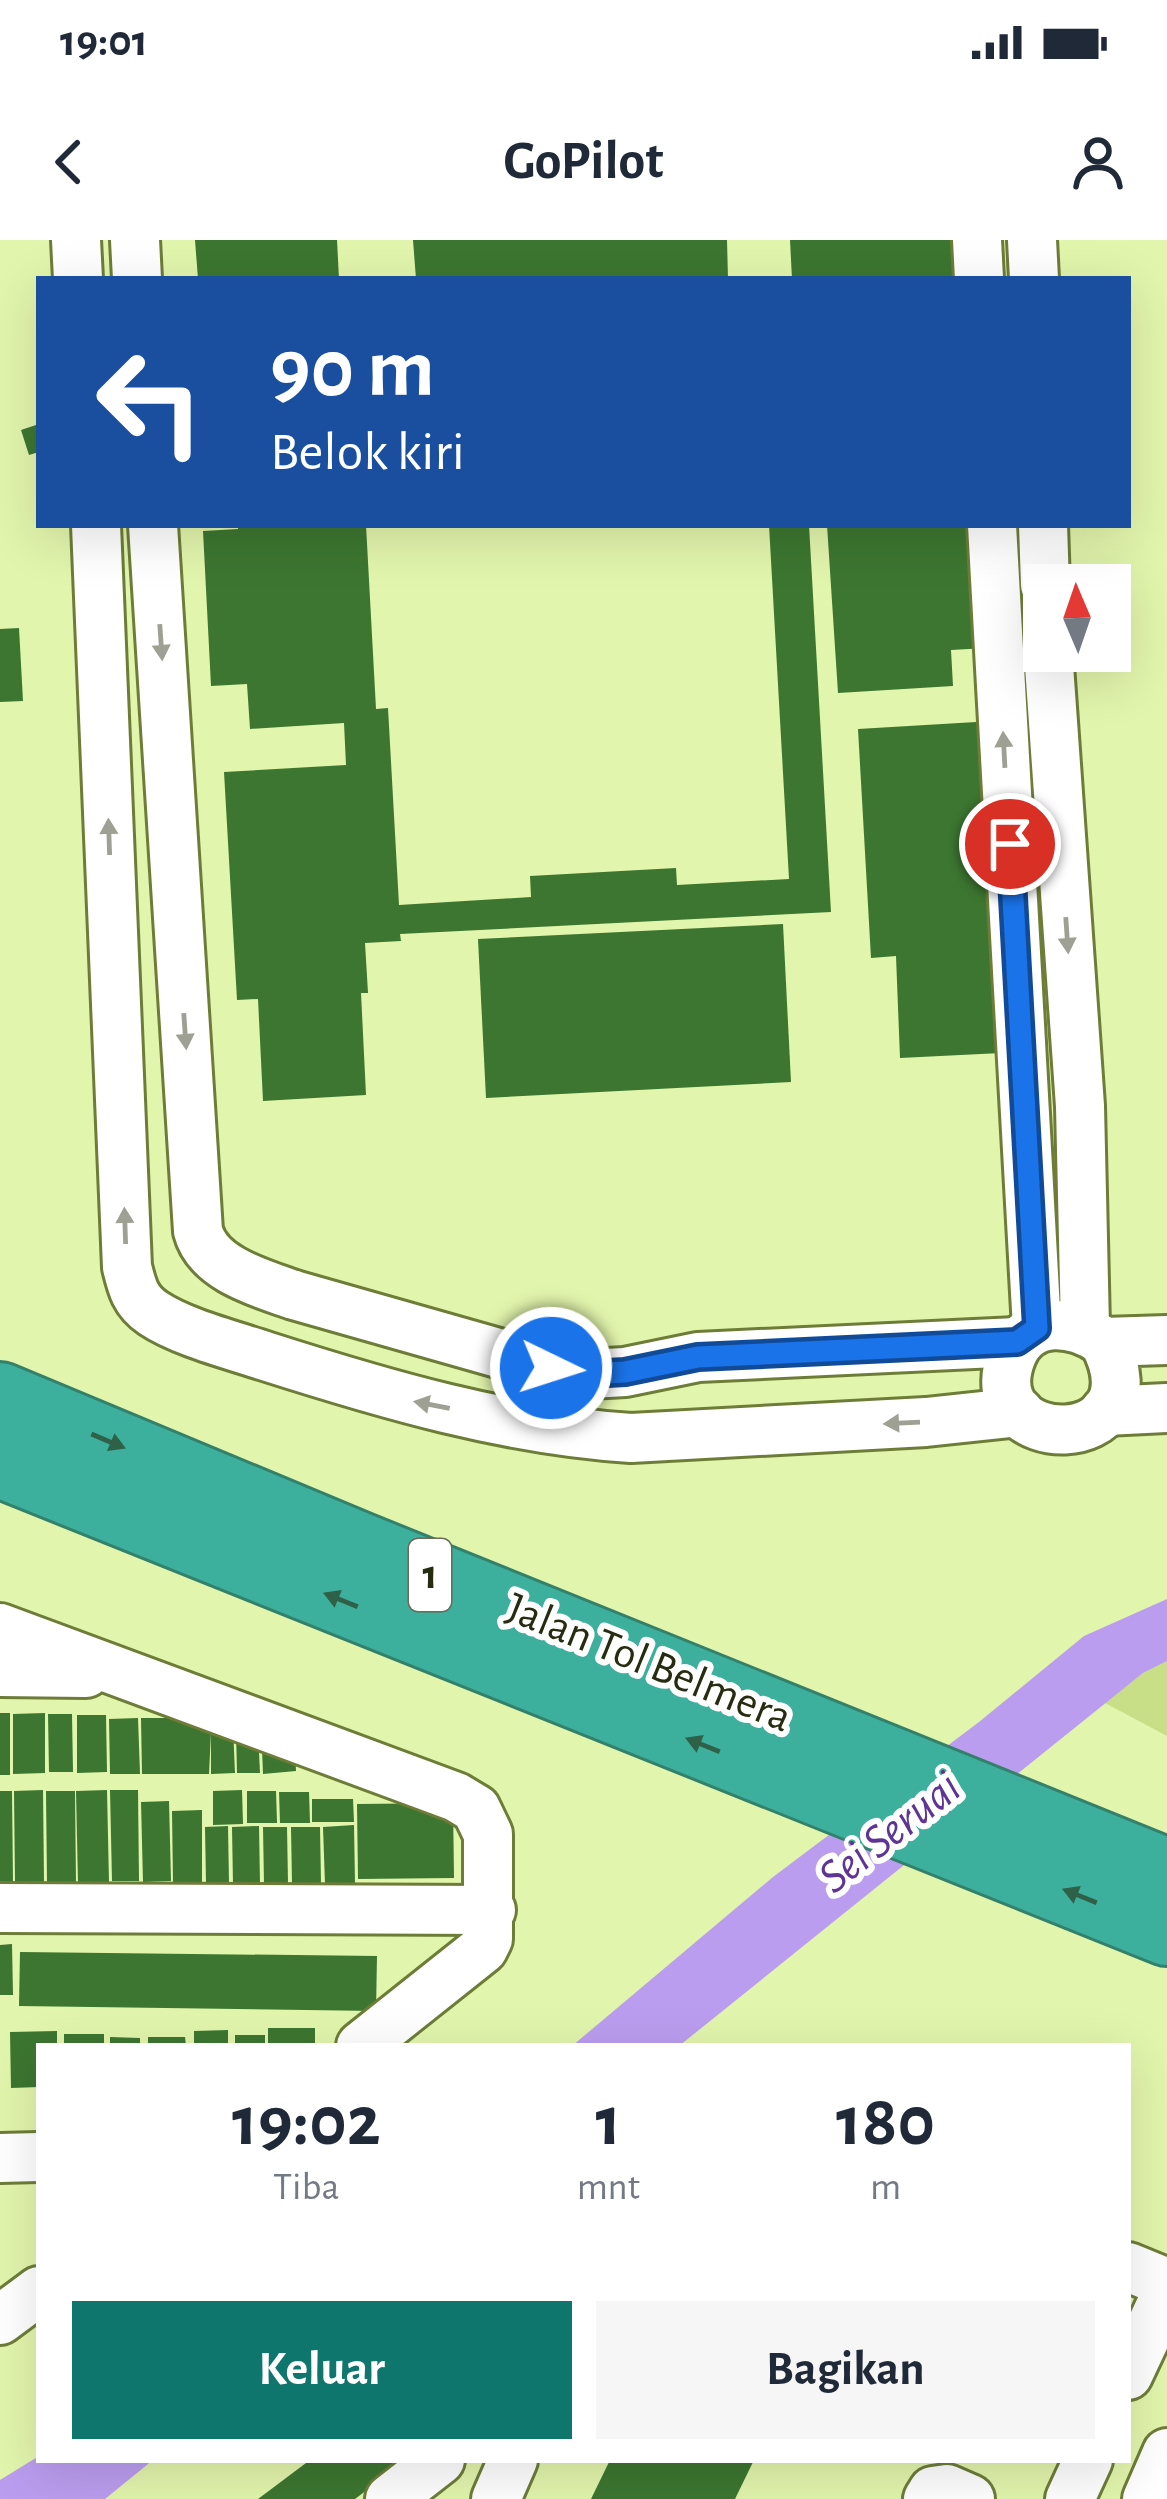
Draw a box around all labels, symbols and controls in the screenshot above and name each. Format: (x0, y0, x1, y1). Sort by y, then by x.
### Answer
text: 19:01 (60, 19, 148, 64)
icon: back (36, 129, 102, 195)
icon: person (1065, 129, 1131, 195)
text: GoPilot (503, 135, 664, 189)
icon: left (72, 324, 228, 480)
text: 90 m (270, 328, 435, 412)
text: Belok kiri (270, 426, 465, 480)
north arrow (1023, 564, 1131, 672)
map controls (1023, 564, 1131, 672)
one-way arrow (151, 624, 170, 661)
one-way arrow (994, 730, 1013, 768)
pin (959, 793, 1061, 895)
icon: arrive (977, 811, 1043, 877)
one-way arrow (99, 817, 118, 855)
one-way arrow (1058, 917, 1077, 954)
one-way arrow (176, 1013, 195, 1050)
one-way arrow (115, 1206, 134, 1244)
position arrow (488, 1305, 614, 1431)
one-way arrow (412, 1395, 450, 1414)
one-way arrow (882, 1414, 920, 1433)
one-way arrow (90, 1432, 126, 1451)
road number: 1 (409, 1539, 451, 1611)
street label: Jalan Tol Belmera (500, 1585, 798, 1741)
one-way arrow (323, 1590, 359, 1609)
one-way arrow (685, 1735, 721, 1754)
water label: Sei Seruai (810, 1763, 970, 1903)
one-way arrow (1061, 1886, 1097, 1905)
text: 19:02 (232, 2086, 381, 2158)
text: 1 (595, 2086, 621, 2158)
text: 180 (836, 2086, 935, 2158)
text: Tiba (273, 2168, 340, 2207)
text: mnt (577, 2168, 640, 2207)
text: m (870, 2168, 901, 2207)
button: Keluar (72, 2301, 572, 2439)
button: Bagikan (596, 2301, 1095, 2439)

